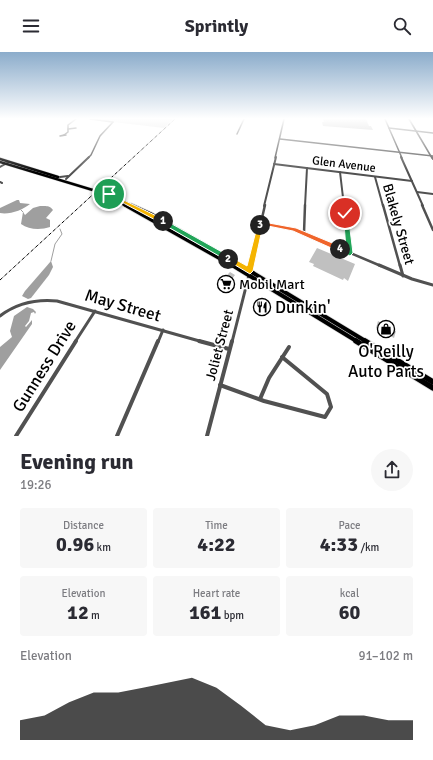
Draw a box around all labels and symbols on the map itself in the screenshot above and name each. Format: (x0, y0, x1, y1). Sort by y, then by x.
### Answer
street label: Glen Avenue (311, 153, 377, 176)
pin (92, 177, 126, 211)
street label: Blakely Street (379, 182, 418, 267)
pin (328, 196, 362, 230)
pin: 1 (153, 211, 173, 231)
pin: 3 (250, 215, 270, 235)
pin: 4 (330, 239, 350, 259)
pin: 2 (218, 249, 238, 269)
supermarket icon: Mobil Mart (216, 274, 236, 294)
place label: Mobil Mart (239, 276, 305, 293)
street label: May Street (82, 285, 163, 326)
restaurant icon: Dunkin' (252, 297, 272, 317)
place label: Dunkin' (275, 297, 330, 318)
street label: Joliet Street (202, 308, 237, 383)
street label: Gunness Drive (8, 317, 81, 416)
shop icon: O'Reilly Auto Parts (376, 319, 396, 339)
place label: O'Reilly Auto Parts (348, 341, 424, 382)

